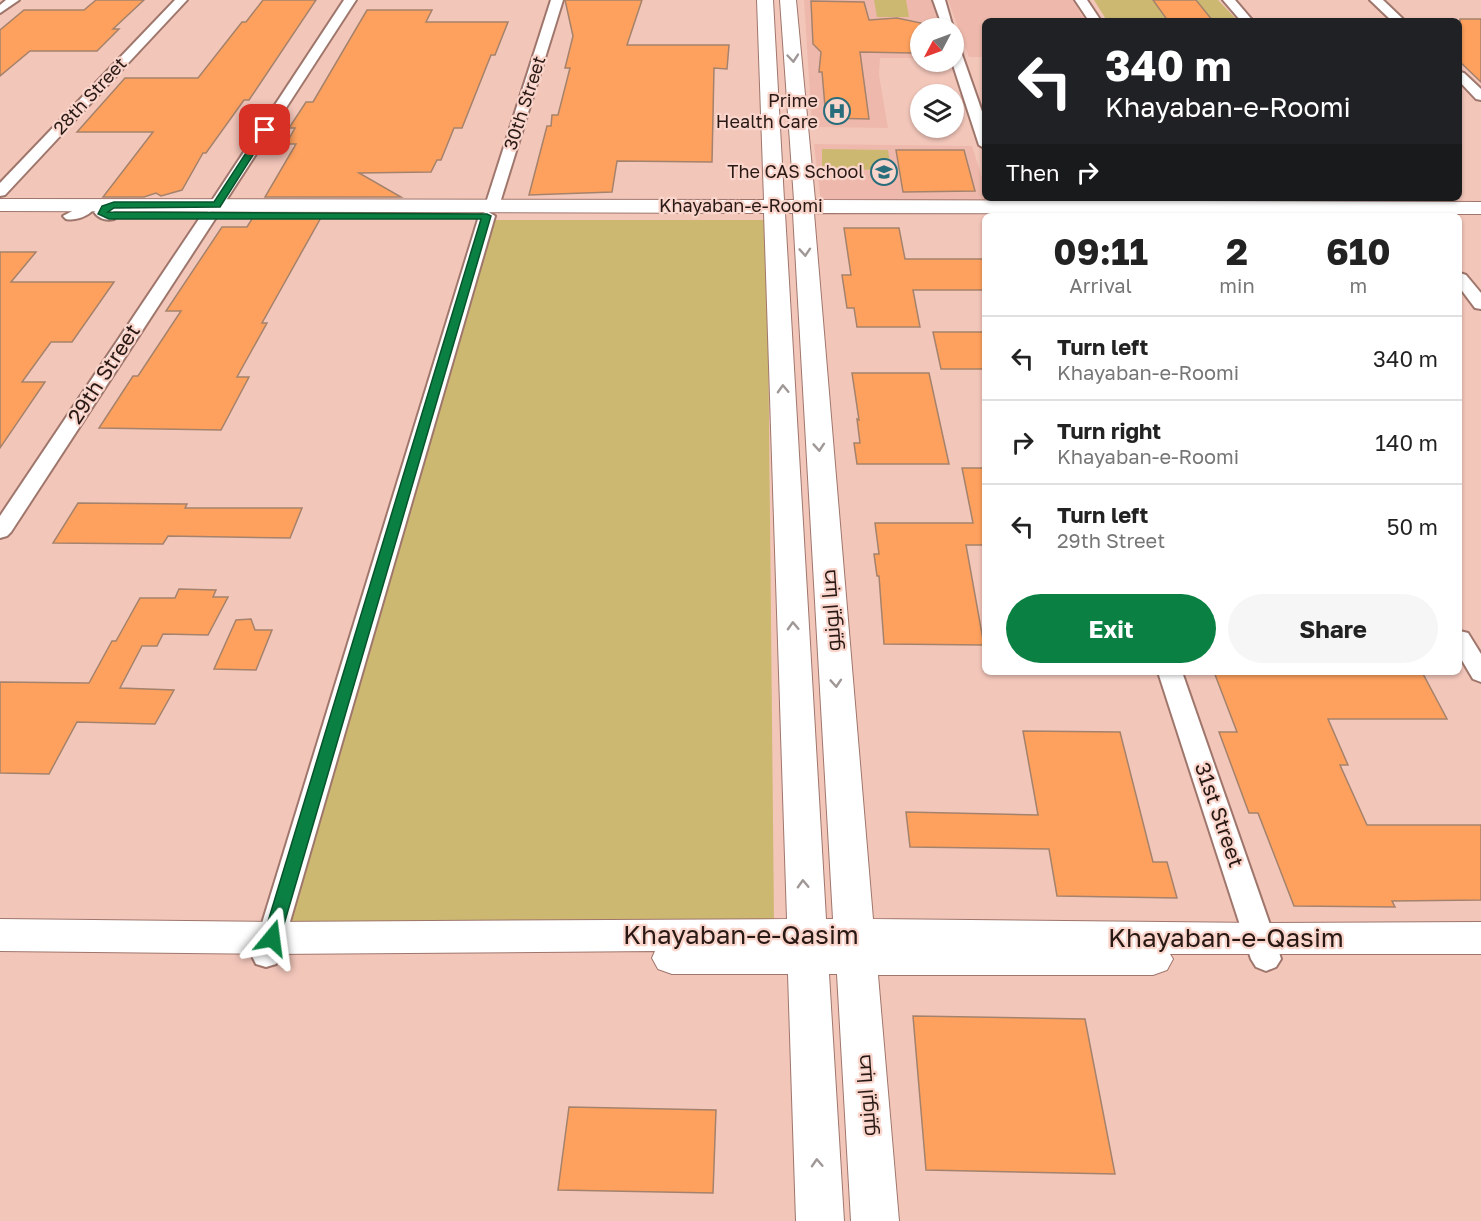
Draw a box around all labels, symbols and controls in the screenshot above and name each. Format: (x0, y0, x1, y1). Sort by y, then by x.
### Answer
north arrow (910, 18, 964, 72)
map controls (910, 18, 964, 138)
text: 340 m (1105, 40, 1231, 90)
icon: left (1006, 42, 1084, 120)
street label: 28th Street (48, 52, 131, 138)
street label: 30th Street (498, 53, 550, 153)
one-way arrow (786, 54, 799, 63)
button: layers (910, 84, 964, 138)
place label: Prime Health Care (716, 89, 818, 132)
text: Khayaban-e-Roomi (1105, 91, 1351, 123)
hospital icon: Prime Health Care (822, 96, 852, 126)
pin (239, 104, 290, 155)
icon: arrive (248, 113, 281, 146)
icon: right (1071, 156, 1104, 189)
school or university icon: The CAS School (869, 157, 899, 187)
text: Then (1006, 159, 1059, 186)
place label: The CAS School (727, 160, 864, 182)
street label: Khayaban-e-Roomi (659, 194, 823, 216)
text: 09:11 (1053, 230, 1148, 273)
text: 2 (1226, 230, 1248, 273)
text: 610 (1326, 230, 1391, 273)
one-way arrow (798, 248, 811, 257)
text: Arrival (1069, 273, 1132, 297)
text: min (1219, 273, 1255, 297)
text: m (1350, 273, 1367, 297)
street label: 29th Street (61, 319, 145, 428)
text: Turn left (1057, 333, 1148, 360)
icon: left (1006, 342, 1039, 375)
text: 340 m (1373, 345, 1438, 372)
text: Khayaban-e-Roomi (1057, 360, 1239, 384)
one-way arrow (777, 385, 790, 394)
text: Turn right (1057, 417, 1161, 444)
icon: right (1006, 426, 1039, 459)
text: 140 m (1375, 429, 1438, 456)
one-way arrow (812, 442, 825, 451)
text: Khayaban-e-Roomi (1057, 444, 1239, 468)
text: Turn left (1057, 501, 1148, 528)
icon: left (1006, 510, 1039, 543)
text: 50 m (1387, 513, 1438, 540)
text: 29th Street (1057, 528, 1165, 552)
street label: صبا ایونیو (814, 568, 846, 652)
button: Exit (1006, 594, 1216, 663)
button: Share (1228, 594, 1438, 663)
one-way arrow (786, 622, 799, 631)
one-way arrow (830, 679, 843, 688)
street label: 31st Street (1190, 759, 1250, 871)
one-way arrow (797, 879, 810, 888)
position arrow (240, 906, 304, 970)
street label: Khayaban-e-Qasim (623, 919, 859, 950)
street label: Khayaban-e-Qasim (1108, 922, 1344, 953)
street label: صبا ایونیو (849, 1053, 881, 1137)
one-way arrow (811, 1158, 824, 1167)

